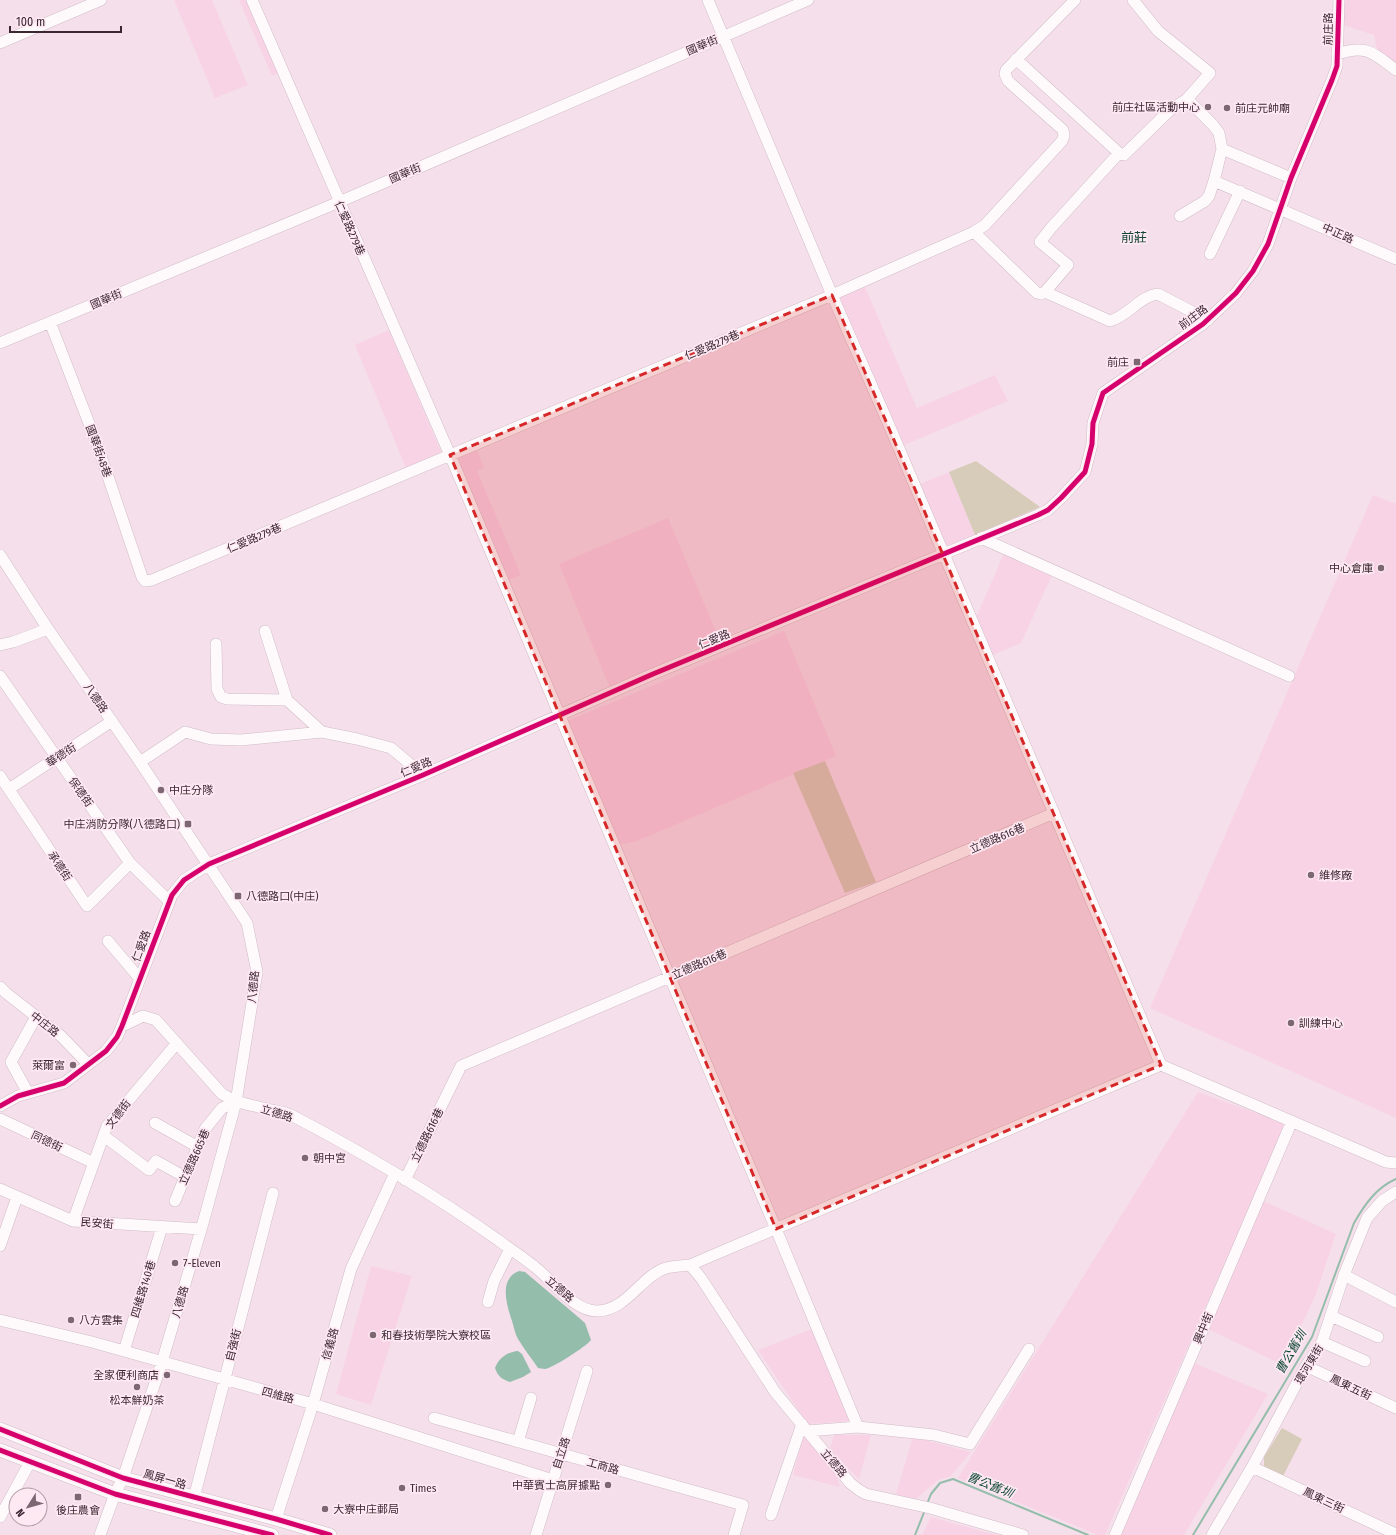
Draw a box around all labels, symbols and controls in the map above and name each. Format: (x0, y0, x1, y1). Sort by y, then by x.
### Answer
scale bar (10, 8, 121, 34)
street label: 前庄路 (1322, 12, 1335, 46)
text: 100 m (16, 15, 45, 29)
street label: 國華街 (684, 33, 720, 58)
place label: 前庄社區活動中心 (1112, 101, 1200, 114)
marker: 前庄社區活動中心 (1203, 102, 1213, 112)
place label: 前庄元帥廟 (1235, 102, 1290, 115)
marker: 前庄元帥廟 (1222, 103, 1232, 113)
street label: 國華街 (387, 161, 423, 186)
street label: 仁愛路279巷 (332, 199, 367, 258)
street label: 中正路 (1320, 221, 1356, 246)
district label: 前莊 (1121, 230, 1147, 245)
street label: 國華街 (88, 287, 124, 312)
street label: 前庄路 (1176, 302, 1210, 333)
street label: 仁愛路279巷 (683, 328, 742, 363)
place label: 前庄 (1107, 356, 1129, 369)
marker: 前庄 (1132, 357, 1142, 367)
street label: 國華街48巷 (83, 423, 114, 479)
street label: 仁愛路279巷 (225, 521, 284, 556)
place label: 中心倉庫 (1329, 562, 1373, 575)
marker: 中心倉庫 (1376, 563, 1386, 573)
street label: 仁愛路 (696, 627, 732, 652)
street label: 八德路 (81, 681, 110, 716)
street label: 華德街 (44, 741, 79, 770)
street label: 仁愛路 (398, 755, 434, 780)
street label: 保德街 (66, 775, 95, 810)
place label: 中庄分隊 (169, 784, 213, 797)
marker: 中庄分隊 (156, 785, 166, 795)
place label: 中庄消防分隊(八德路口) (64, 818, 180, 831)
marker: 中庄消防分隊(八德路口) (183, 819, 193, 829)
street label: 立德路616巷 (968, 821, 1027, 856)
street label: 承德街 (45, 849, 74, 884)
place label: 維修廠 (1319, 869, 1352, 882)
marker: 維修廠 (1306, 870, 1316, 880)
place label: 八德路口(中庄) (246, 890, 319, 903)
marker: 八德路口(中庄) (233, 891, 243, 901)
street label: 仁愛路 (130, 928, 153, 964)
street label: 立德路616巷 (670, 947, 729, 982)
street label: 八德路 (245, 970, 262, 1004)
street label: 中庄路 (28, 1009, 62, 1040)
place label: 訓練中心 (1299, 1017, 1343, 1030)
marker: 訓練中心 (1286, 1018, 1296, 1028)
place label: 萊爾富 (32, 1059, 65, 1072)
marker: 萊爾富 (68, 1060, 78, 1070)
street label: 文德街 (103, 1097, 134, 1131)
street label: 立德路 (259, 1102, 295, 1125)
street label: 立德路616巷 (409, 1106, 446, 1164)
street label: 立德路665巷 (176, 1127, 213, 1187)
street label: 同德街 (29, 1129, 64, 1154)
place label: 朝中宮 (313, 1152, 346, 1165)
marker: 朝中宮 (300, 1153, 310, 1163)
street label: 民安街 (80, 1216, 114, 1231)
place label: 7-Eleven (183, 1257, 221, 1270)
marker: 7-Eleven (170, 1258, 180, 1268)
street label: 四維路140巷 (129, 1259, 158, 1319)
street label: 立德路 (543, 1274, 576, 1305)
street label: 八德路 (170, 1284, 191, 1320)
street label: 興中街 (1191, 1310, 1216, 1346)
place label: 八方雲集 (79, 1314, 123, 1327)
marker: 八方雲集 (66, 1315, 76, 1325)
street label: 信義路 (320, 1326, 341, 1362)
water label: 曹公舊圳 (1273, 1326, 1310, 1376)
street label: 自強街 (223, 1328, 244, 1363)
place label: 和春技術學院大寮校區 (381, 1329, 491, 1342)
marker: 和春技術學院大寮校區 (368, 1330, 378, 1340)
street label: 環河東街 (1293, 1342, 1326, 1386)
place label: 全家便利商店 (93, 1369, 159, 1382)
marker: 全家便利商店 (162, 1370, 172, 1380)
street label: 鳳東五街 (1328, 1372, 1373, 1403)
marker: 松本鮮奶茶 (132, 1382, 142, 1392)
street label: 四維路 (260, 1385, 295, 1406)
place label: 松本鮮奶茶 (110, 1394, 165, 1407)
street label: 自立路 (550, 1435, 573, 1471)
street label: 立德路 (818, 1447, 849, 1480)
street label: 工商路 (585, 1456, 621, 1477)
street label: 鳳屏一路 (142, 1467, 188, 1492)
water label: 曹公舊圳 (965, 1470, 1017, 1501)
place label: 中華賓士高屏據點 (512, 1479, 600, 1492)
marker: 中華賓士高屏據點 (603, 1480, 613, 1490)
place label: Times (410, 1482, 437, 1495)
marker: Times (397, 1483, 407, 1493)
street label: 鳳東三街 (1301, 1485, 1346, 1516)
north arrow (8, 1487, 48, 1527)
marker: 後庄農會 (73, 1492, 83, 1502)
place label: 大寮中庄郵局 (333, 1503, 399, 1516)
place label: 後庄農會 (56, 1504, 100, 1517)
marker: 大寮中庄郵局 (320, 1504, 330, 1514)
text: N (13, 1506, 28, 1519)

